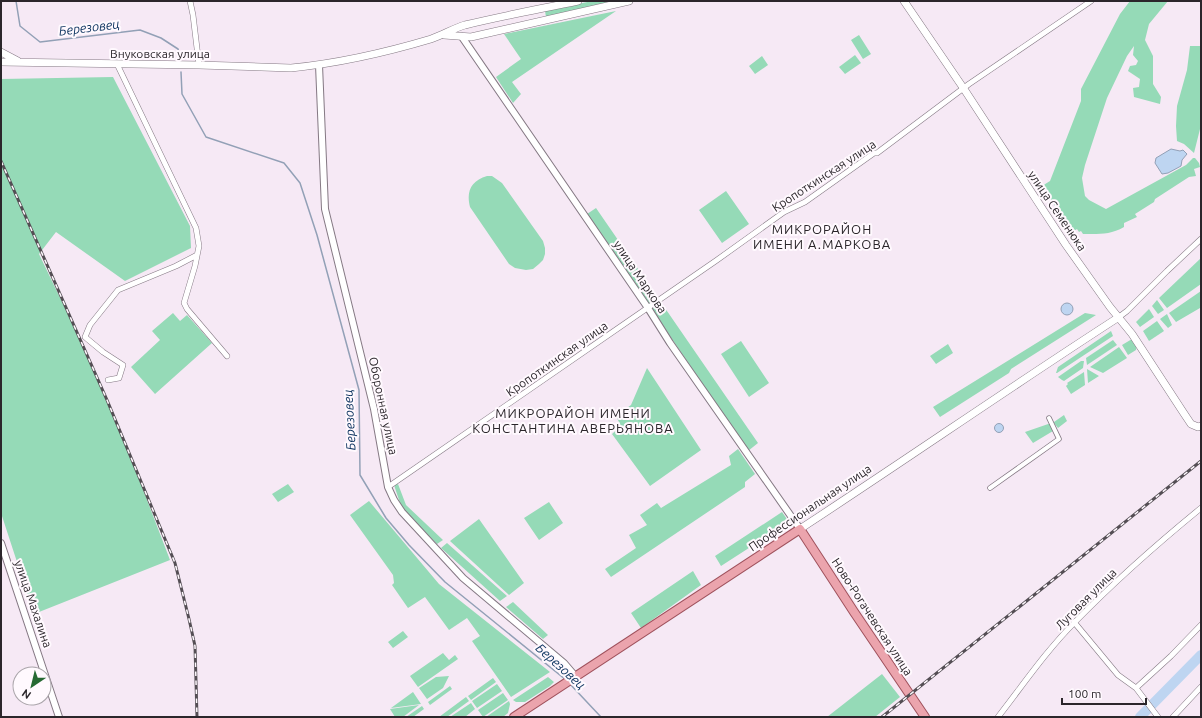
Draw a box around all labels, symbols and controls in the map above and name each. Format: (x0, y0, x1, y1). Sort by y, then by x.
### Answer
water label: Березовец (58, 16, 120, 38)
street label: Внуковская улица (110, 47, 210, 60)
street label: Кропоткинская улица (770, 137, 878, 214)
street label: улица Семенюка (1026, 168, 1089, 253)
district label: МИКРОРАЙОН ИМЕНИ А.МАРКОВА (753, 222, 891, 251)
street label: улица Маркова (611, 238, 670, 316)
street label: Кропоткинская улица (503, 319, 610, 399)
street label: Оборонная улица (367, 356, 400, 456)
water label: Березовец (340, 389, 358, 451)
district label: МИКРОРАЙОН ИМЕНИ КОНСТАНТИНА АВЕРЬЯНОВА (472, 406, 674, 435)
street label: Профессиональная улица (746, 462, 873, 554)
street label: Ново-Рогачевская улица (830, 556, 915, 678)
street label: улица Махалина (12, 558, 55, 649)
street label: Луговая улица (1052, 565, 1119, 632)
water label: Березовец (534, 640, 588, 692)
north arrow (12, 666, 52, 706)
scale bar (1062, 680, 1146, 706)
text: N (19, 687, 33, 701)
text: 100 m (1068, 687, 1101, 700)

